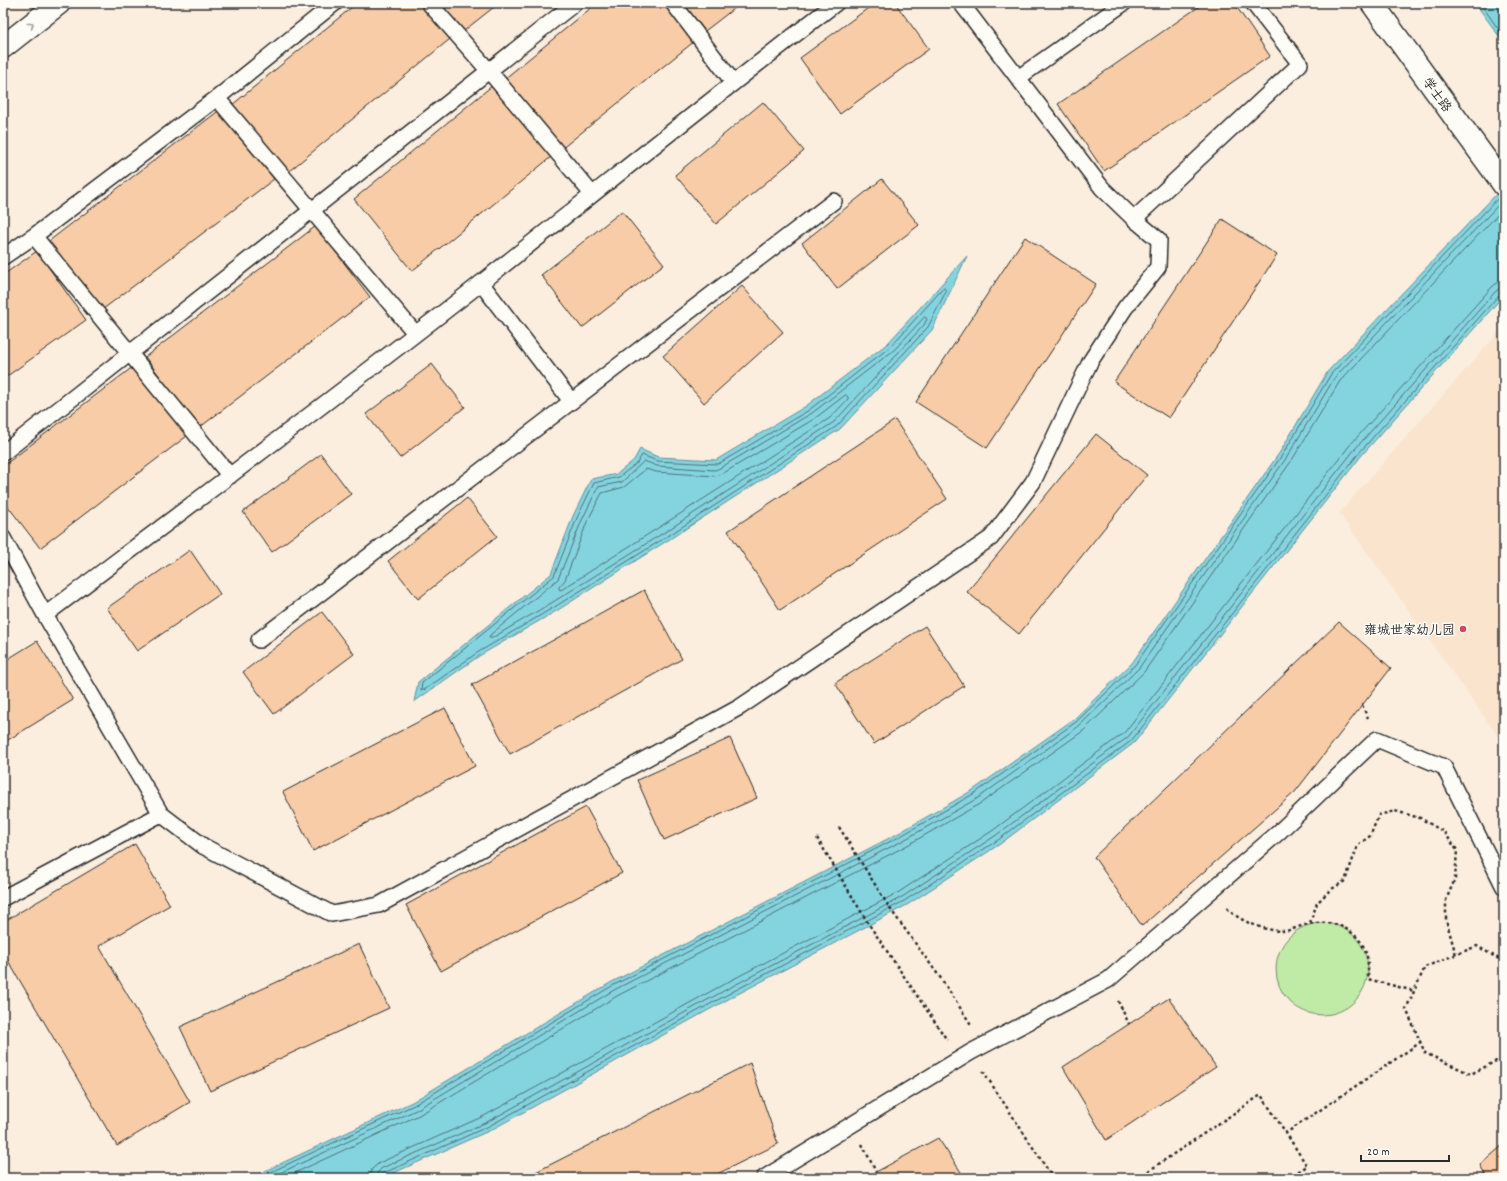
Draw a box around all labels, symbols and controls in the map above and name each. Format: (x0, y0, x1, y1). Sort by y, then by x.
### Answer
one-way arrow (27, 23, 34, 30)
street label: 学士路 (1417, 74, 1455, 117)
place label: 雍城世家幼儿园 (1364, 622, 1455, 641)
marker: 雍城世家幼儿园 (1458, 624, 1468, 634)
scale bar (1361, 1137, 1449, 1163)
text: 20 m (1367, 1144, 1390, 1161)

